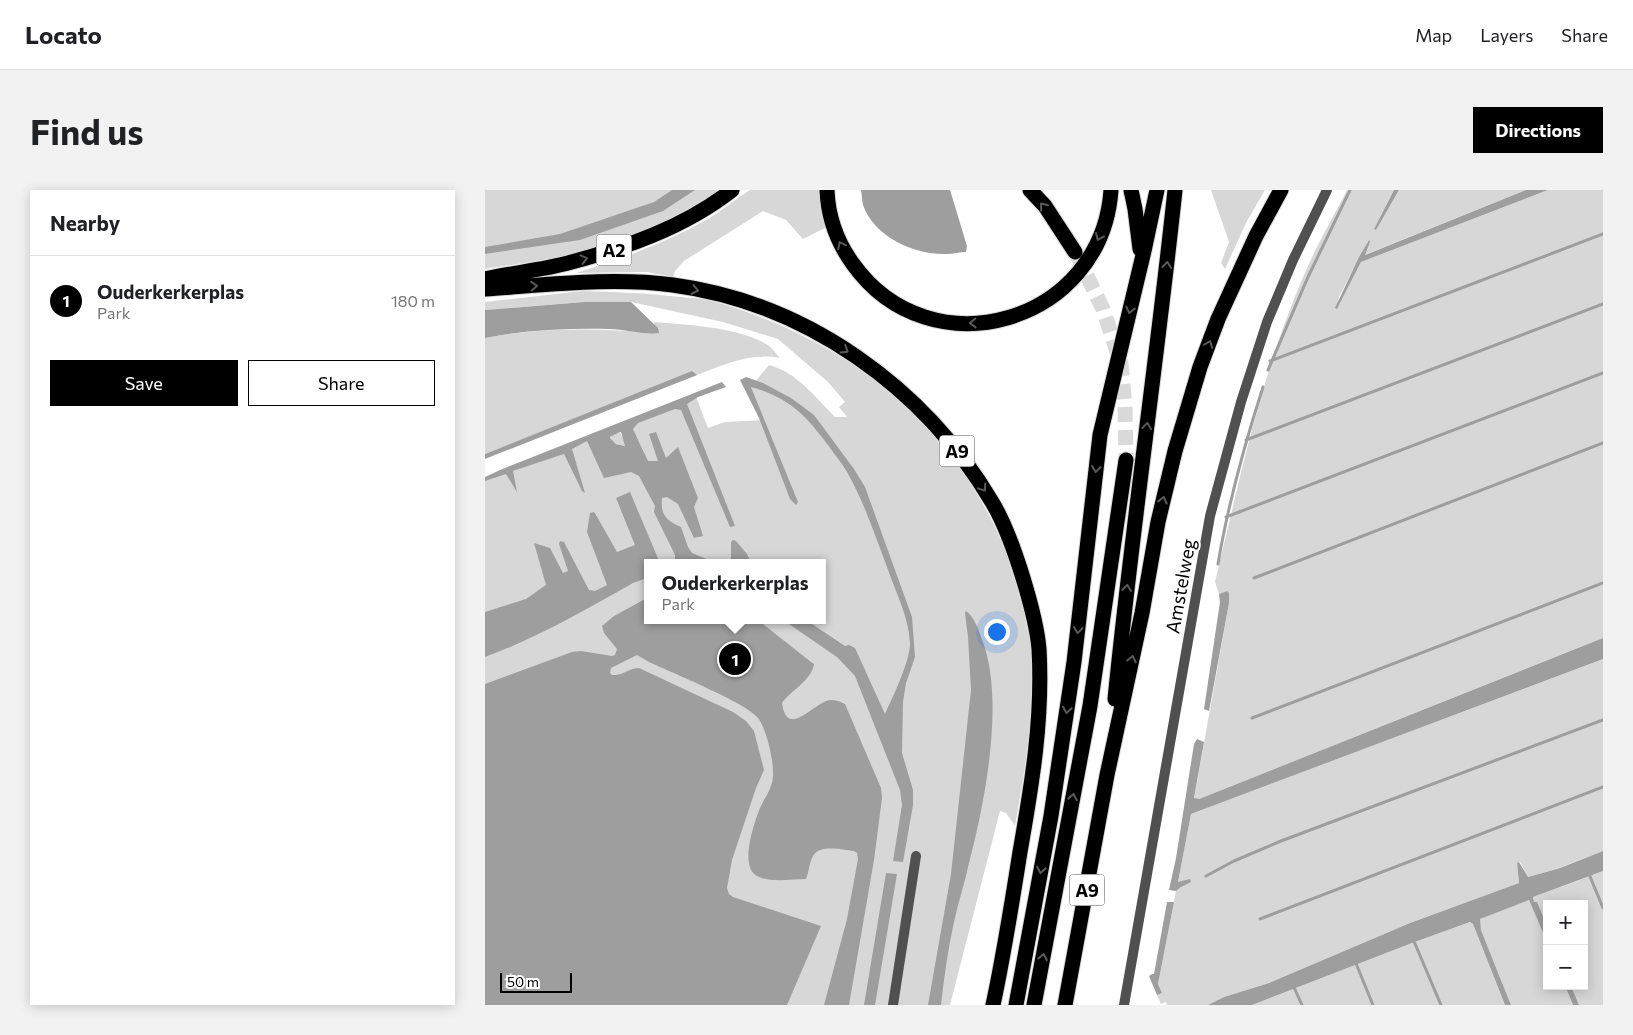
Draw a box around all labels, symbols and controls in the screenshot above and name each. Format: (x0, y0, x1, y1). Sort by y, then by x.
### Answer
text: Locato (25, 20, 102, 49)
text: Map (1415, 24, 1452, 46)
text: Layers (1480, 24, 1533, 46)
text: Share (1561, 24, 1608, 46)
button: Directions (1473, 107, 1603, 153)
text: Find us (30, 109, 144, 152)
one-way arrow (1040, 202, 1049, 211)
text: Nearby (50, 210, 120, 235)
one-way arrow (1095, 232, 1106, 241)
road number: A2 (597, 234, 631, 266)
one-way arrow (837, 241, 847, 250)
one-way arrow (580, 254, 588, 264)
one-way arrow (1161, 261, 1172, 269)
text: Ouderkerkerplas (97, 280, 244, 303)
one-way arrow (530, 281, 538, 292)
one-way arrow (691, 284, 700, 295)
text: 1 (62, 291, 70, 310)
text: 180 m (391, 291, 435, 310)
text: Park (97, 303, 130, 322)
one-way arrow (1125, 306, 1136, 315)
one-way arrow (969, 318, 976, 328)
one-way arrow (1202, 340, 1213, 349)
one-way arrow (840, 344, 849, 353)
button: Save (50, 360, 238, 406)
button: Share (248, 360, 435, 406)
one-way arrow (1141, 422, 1152, 430)
road number: A9 (939, 436, 975, 466)
one-way arrow (1091, 465, 1102, 473)
one-way arrow (977, 483, 986, 492)
one-way arrow (1158, 496, 1168, 504)
street label: Amstelweg (1160, 537, 1200, 635)
popup (644, 559, 826, 624)
text: Ouderkerkerplas (661, 571, 809, 594)
one-way arrow (1121, 583, 1132, 591)
text: Park (661, 594, 695, 613)
your location (984, 619, 1010, 645)
one-way arrow (1073, 627, 1084, 635)
pin: 1 (719, 640, 751, 678)
one-way arrow (1126, 655, 1136, 664)
one-way arrow (1062, 706, 1072, 714)
one-way arrow (1068, 793, 1078, 802)
one-way arrow (1036, 866, 1047, 875)
road number: A9 (1069, 874, 1105, 906)
map controls (1543, 900, 1588, 990)
button: + (1543, 900, 1588, 945)
button: − (1543, 945, 1588, 990)
one-way arrow (1038, 953, 1048, 962)
scale bar (500, 970, 573, 993)
text: 50 m (507, 973, 539, 990)

